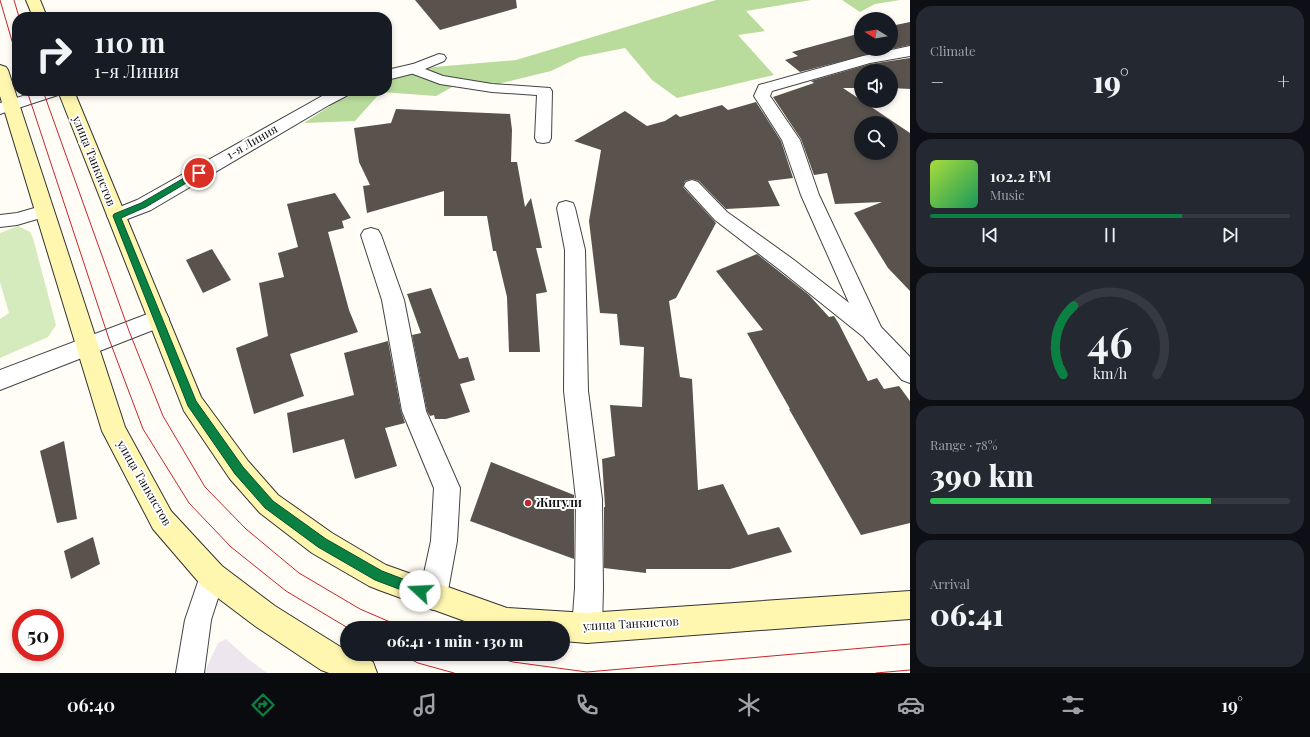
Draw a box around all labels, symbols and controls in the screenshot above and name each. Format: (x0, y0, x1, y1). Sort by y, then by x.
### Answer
north arrow (854, 12, 898, 56)
map controls (854, 12, 898, 160)
text: 110 m (94, 23, 165, 60)
icon: right (28, 28, 80, 80)
text: Climate (930, 42, 976, 59)
text: 1-я Линия (94, 59, 179, 83)
text: 19° (1092, 61, 1129, 101)
button: sound (854, 64, 898, 108)
text: − (930, 66, 944, 96)
text: + (1277, 66, 1290, 96)
street label: улица Танкистов (69, 112, 120, 209)
button: search (854, 116, 898, 160)
street label: 1-я Линия (223, 120, 281, 162)
pin (182, 156, 216, 190)
icon: arrive (188, 162, 210, 184)
text: 102.2 FM (990, 166, 1051, 186)
text: Music (990, 186, 1025, 203)
icon: previous (979, 224, 1001, 246)
icon: pause (1099, 224, 1121, 246)
icon: next (1219, 224, 1241, 246)
text: 46 (1087, 312, 1133, 367)
text: km/h (1093, 363, 1128, 382)
street label: улица Танкистов (113, 436, 176, 528)
text: Range · 78% (930, 436, 997, 453)
text: 390 km (930, 455, 1034, 495)
place label: Жигули (535, 494, 582, 510)
marker: Жигули (523, 498, 533, 508)
position arrow (399, 570, 441, 612)
text: Arrival (930, 575, 970, 592)
text: 06:41 (930, 594, 1004, 634)
speed limit sign: 50 (12, 609, 64, 661)
street label: улица Танкистов (582, 612, 680, 634)
text: 06:41 · 1 min · 130 m (387, 631, 523, 651)
icon: directions (249, 691, 277, 719)
icon: music (411, 691, 439, 719)
icon: phone (573, 691, 601, 719)
icon: climate (735, 691, 763, 719)
icon: car (897, 691, 925, 719)
icon: filters (1059, 691, 1087, 719)
text: 06:40 (67, 693, 115, 717)
text: 19° (1221, 693, 1243, 717)

